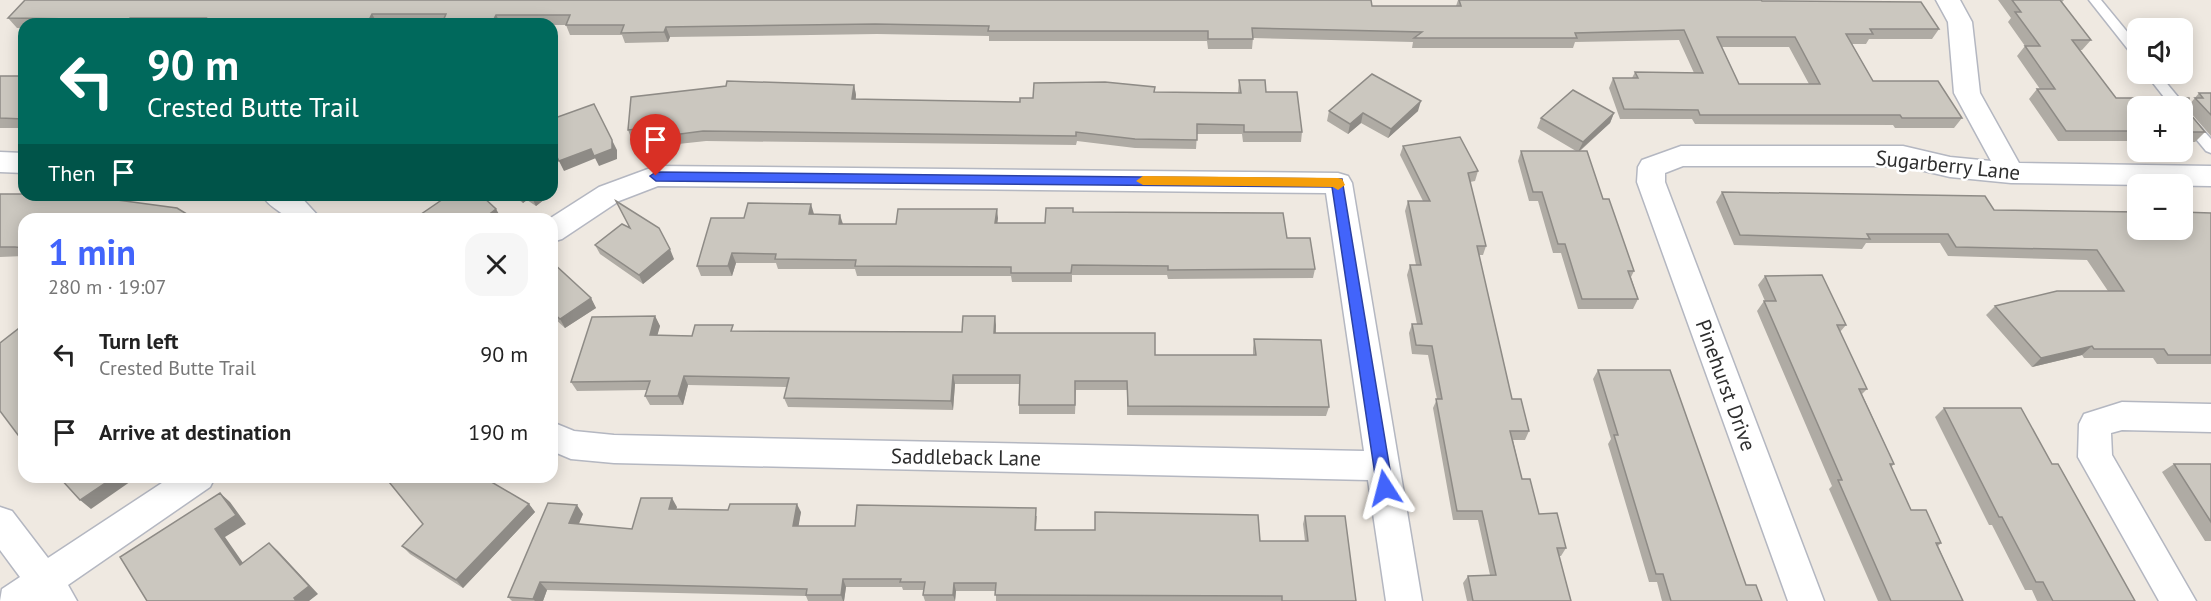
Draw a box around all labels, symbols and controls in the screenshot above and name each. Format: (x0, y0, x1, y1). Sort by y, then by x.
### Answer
map controls (2127, 18, 2193, 240)
button: sound (2127, 18, 2193, 84)
text: 90 m (147, 37, 239, 92)
icon: left (48, 42, 126, 120)
text: Crested Butte Trail (147, 90, 359, 124)
button: + (2127, 96, 2193, 162)
pin (630, 114, 681, 176)
icon: arrive (639, 123, 672, 156)
street label: Sugarberry Lane (1874, 144, 2022, 186)
icon: arrive (107, 156, 140, 189)
text: Then (48, 159, 95, 187)
button: − (2127, 174, 2193, 240)
text: 1 min (48, 228, 136, 275)
button: close (465, 233, 528, 296)
text: 280 m · 19:07 (48, 274, 166, 300)
street label: Pinehurst Drive (1690, 315, 1762, 455)
text: Turn left (99, 327, 179, 355)
icon: left (48, 338, 81, 371)
text: 90 m (480, 340, 528, 368)
text: Crested Butte Trail (99, 355, 256, 381)
icon: arrive (48, 416, 81, 449)
text: Arrive at destination (99, 418, 291, 446)
text: 190 m (468, 418, 528, 446)
street label: Saddleback Lane (891, 442, 1041, 472)
position arrow (1353, 456, 1417, 520)

